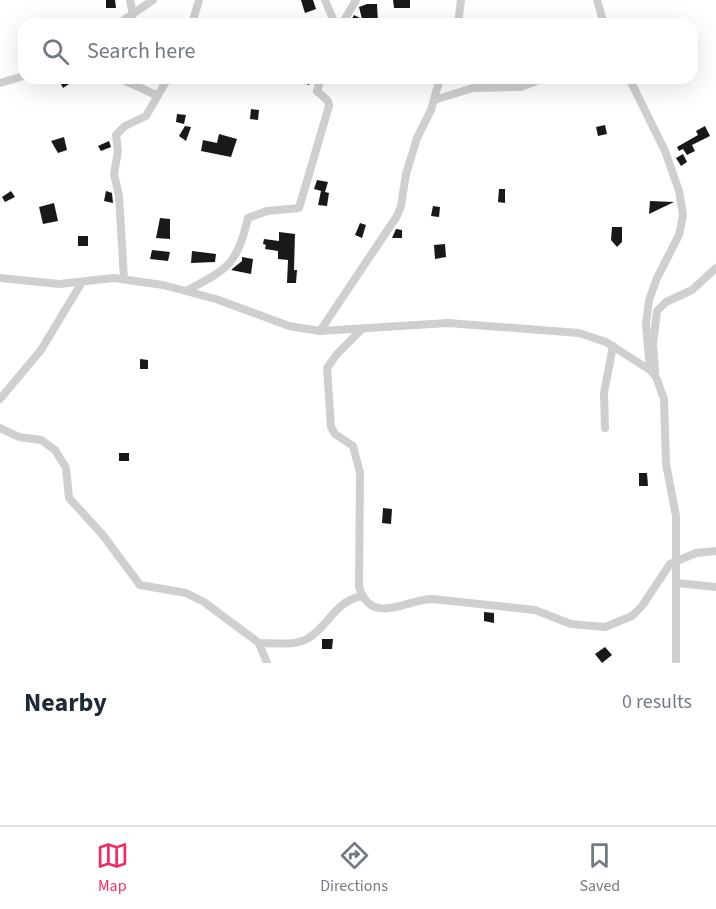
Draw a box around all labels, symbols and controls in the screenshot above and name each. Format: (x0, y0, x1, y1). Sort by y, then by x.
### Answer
search box (18, 18, 698, 84)
icon: search (39, 35, 72, 68)
text: Search here (87, 35, 195, 67)
text: Nearby (24, 684, 107, 721)
text: 0 results (622, 688, 692, 716)
tab: Map (96, 839, 129, 897)
tab: Directions (320, 839, 388, 897)
tab: Saved (579, 839, 620, 897)

